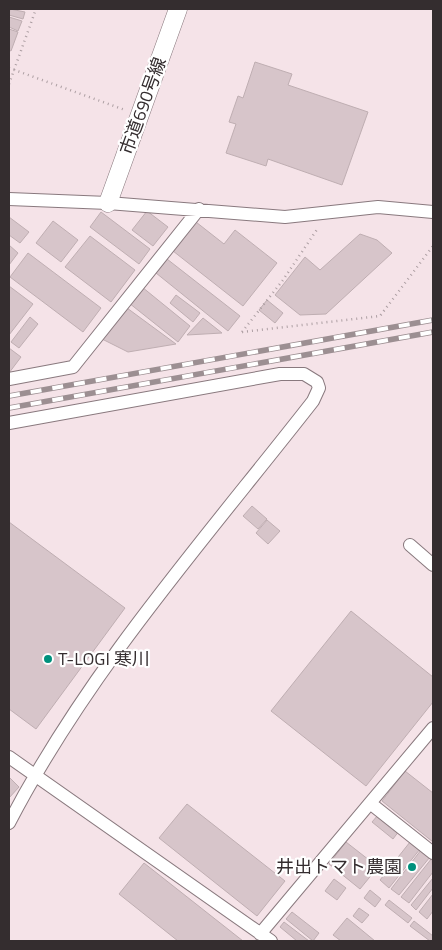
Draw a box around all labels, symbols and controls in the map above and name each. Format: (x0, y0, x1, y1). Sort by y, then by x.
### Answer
street label: 市道690号線 (112, 53, 173, 158)
place label: T-LOGI 寒川 (58, 645, 150, 672)
marker: T-LOGI 寒川 (42, 653, 54, 665)
place label: 井出トマト農園 (276, 853, 402, 880)
marker: 井出トマト農園 (406, 861, 418, 873)

